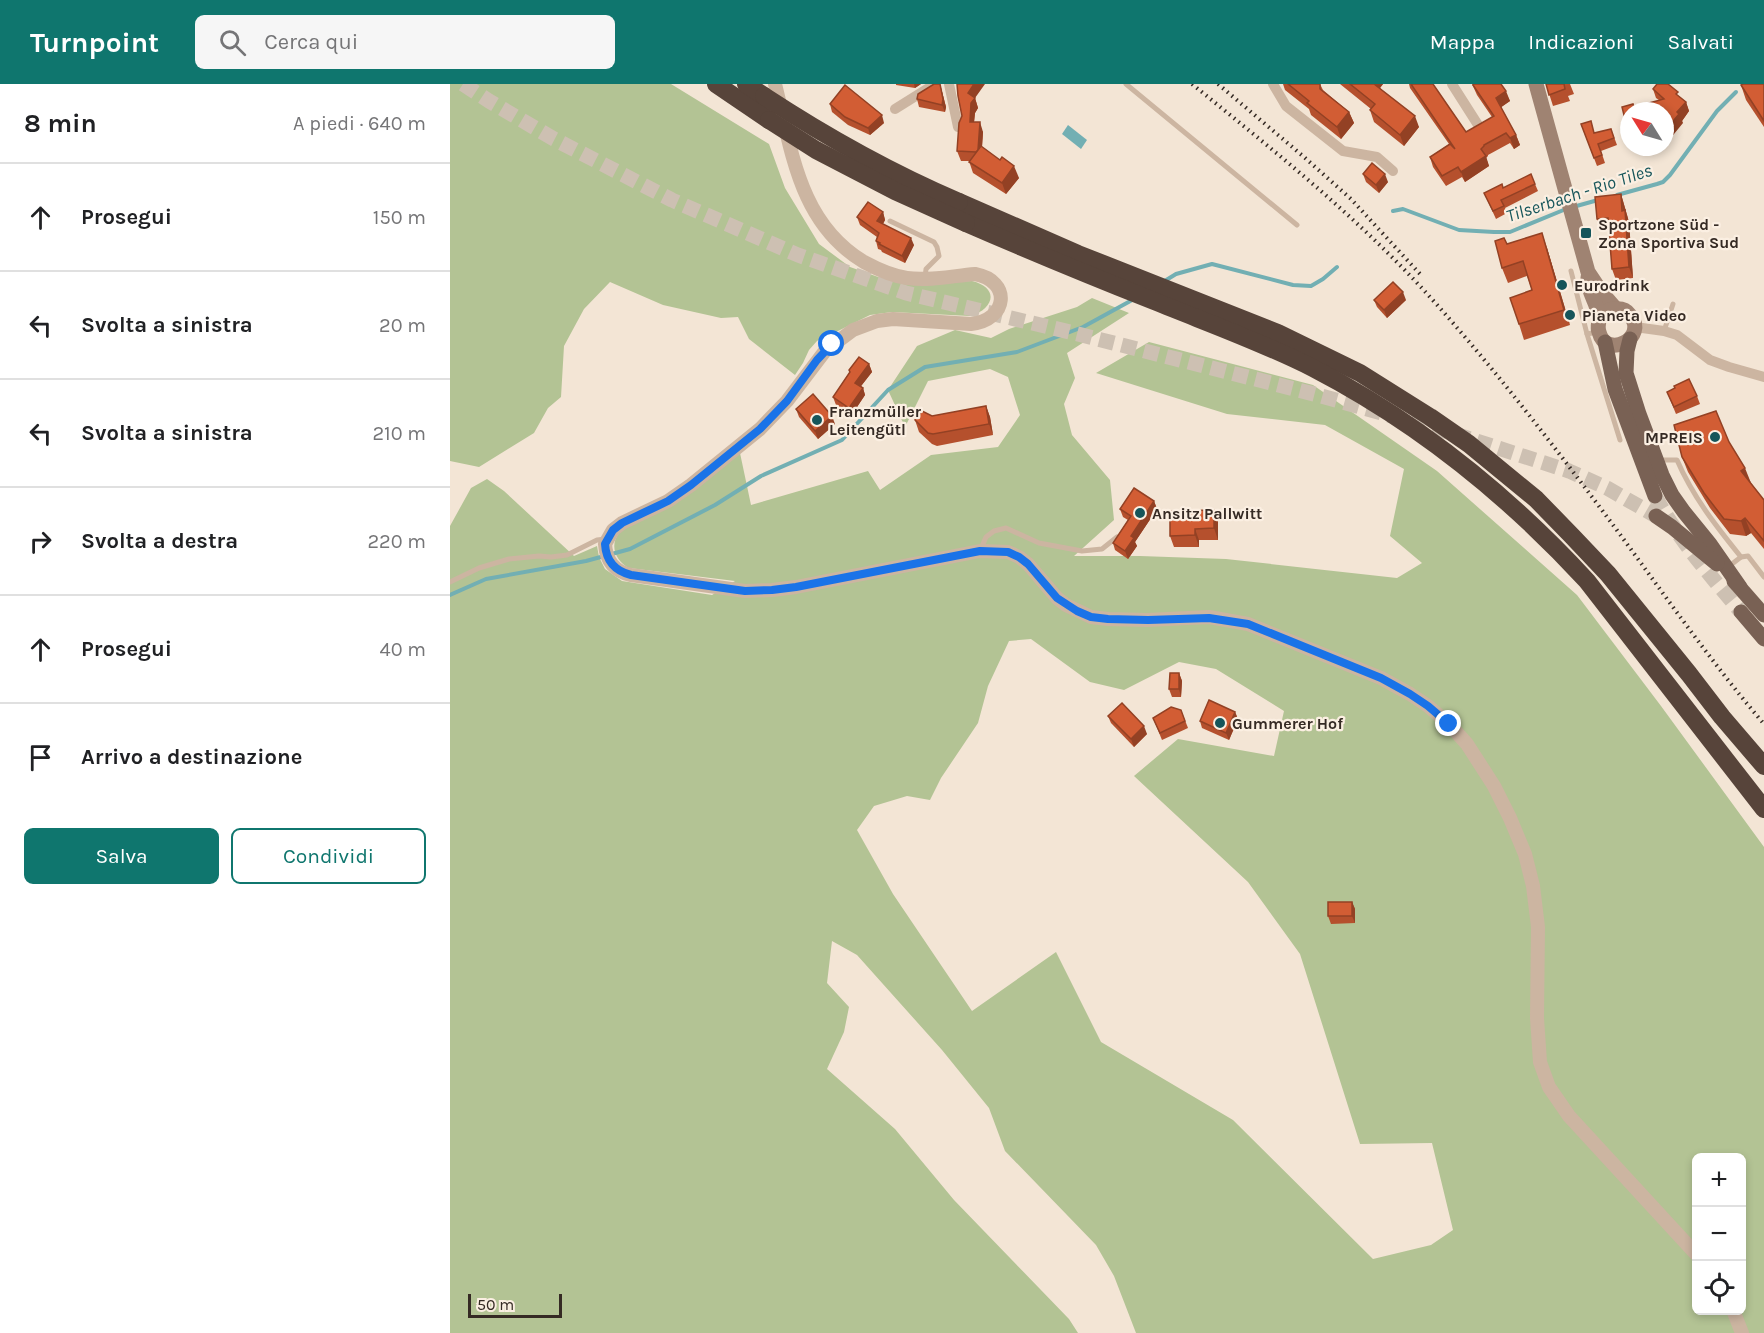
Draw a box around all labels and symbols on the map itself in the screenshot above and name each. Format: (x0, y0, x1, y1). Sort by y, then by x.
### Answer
north arrow (1620, 102, 1674, 156)
water label: Tilserbach - Rio Tiles (1503, 159, 1655, 227)
place label: Sportzone Süd - Zona Sportiva Sud (1598, 215, 1739, 252)
marker: Sportzone Süd - Zona Sportiva Sud (1579, 226, 1593, 240)
place label: Eurodrink (1574, 276, 1650, 295)
marker: Eurodrink (1555, 278, 1569, 292)
place label: Pianeta Video (1582, 306, 1686, 325)
marker: Pianeta Video (1563, 308, 1577, 322)
route start (818, 330, 844, 356)
place label: Franzmüller Leitengütl (829, 402, 922, 439)
marker: Franzmüller Leitengütl (810, 413, 824, 427)
place label: MPREIS (1645, 428, 1703, 447)
marker: MPREIS (1708, 430, 1722, 444)
place label: Ansitz Pallwitt (1152, 504, 1262, 523)
marker: Ansitz Pallwitt (1133, 506, 1147, 520)
route end (1435, 710, 1461, 736)
place label: Gummerer Hof (1232, 714, 1343, 733)
marker: Gummerer Hof (1213, 716, 1227, 730)
scale bar (468, 1291, 562, 1318)

